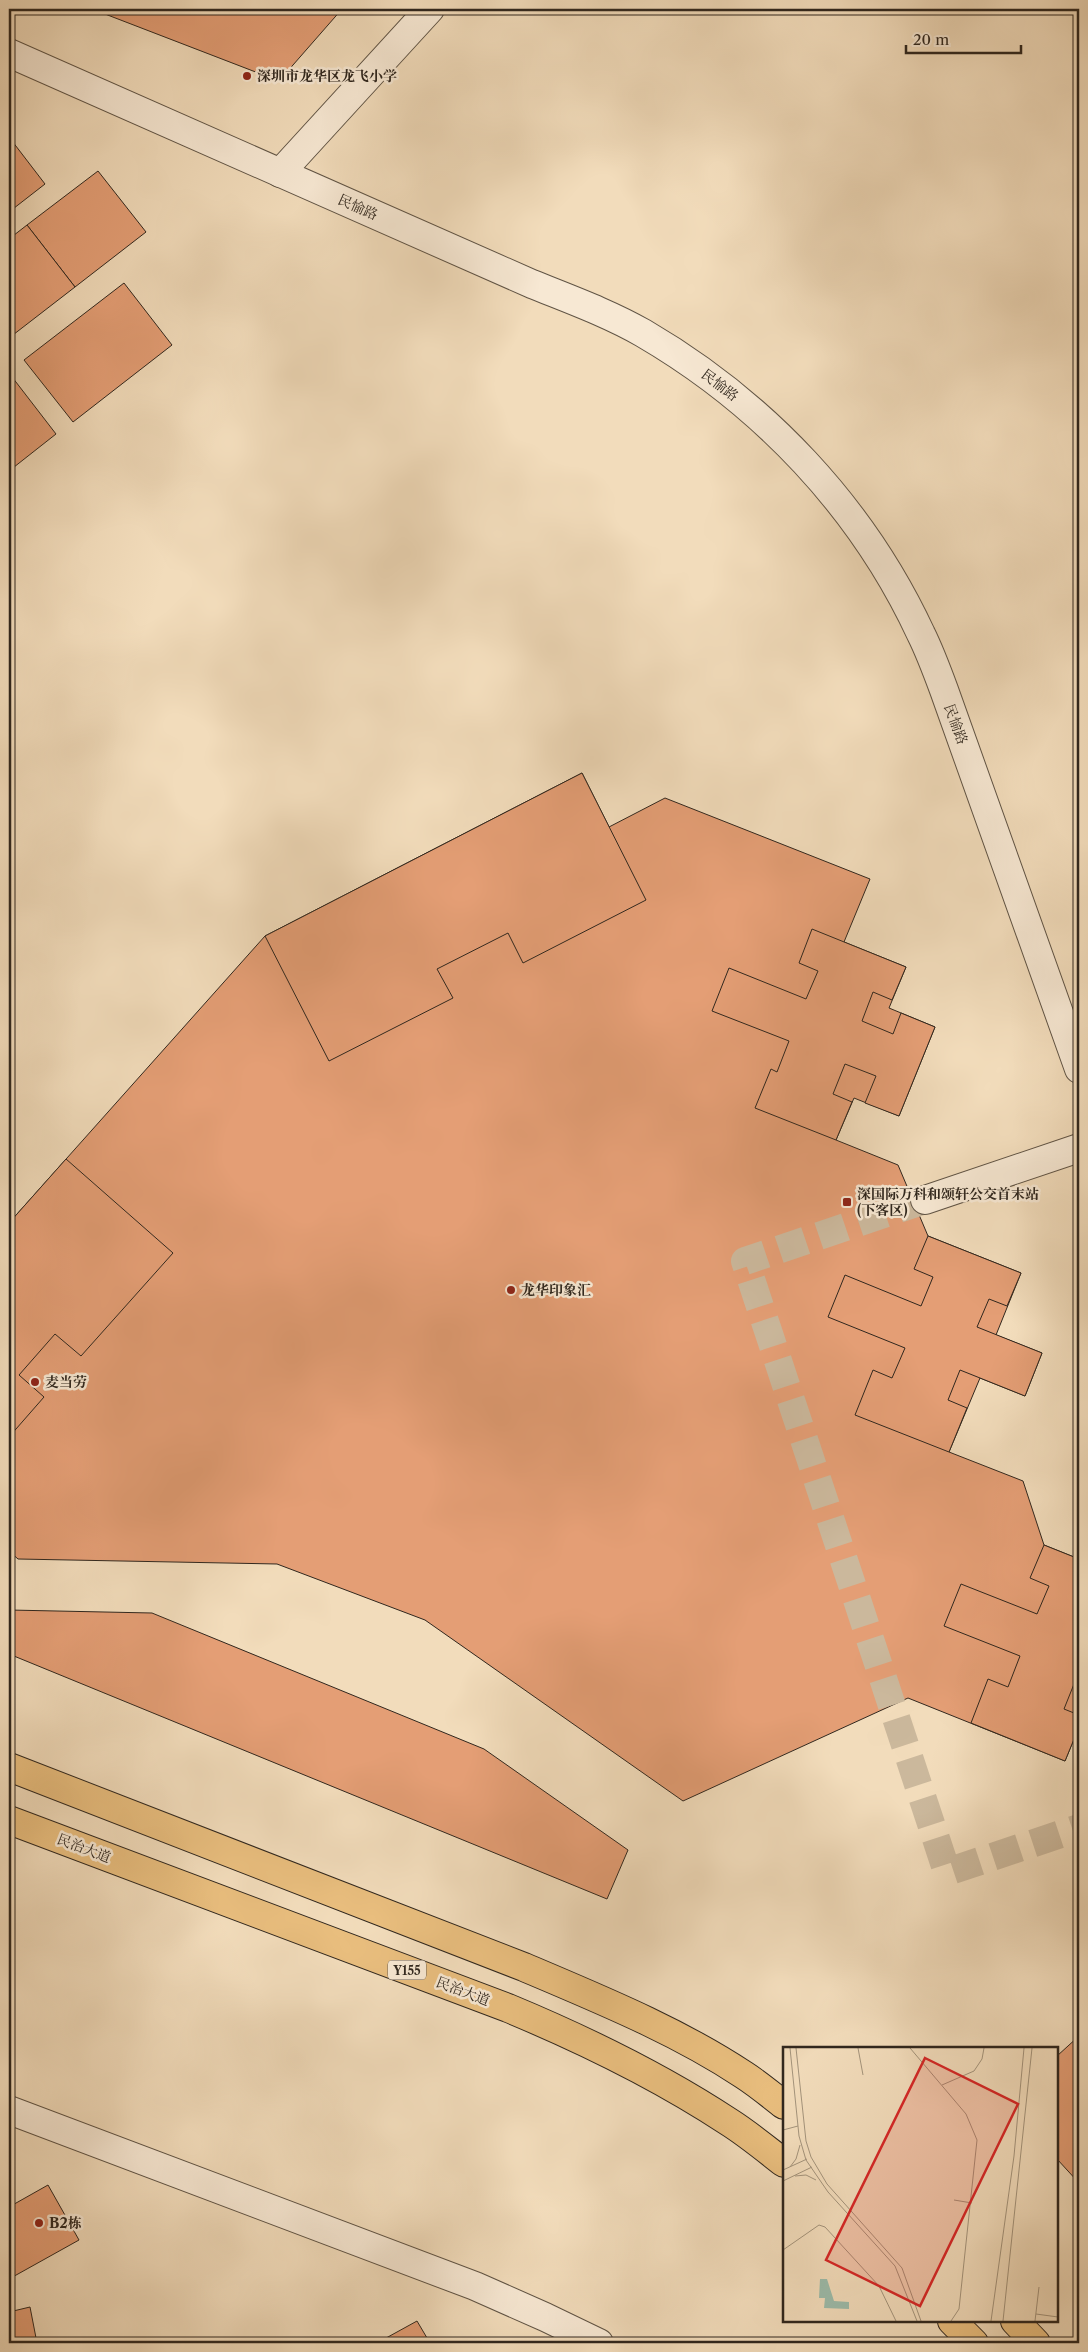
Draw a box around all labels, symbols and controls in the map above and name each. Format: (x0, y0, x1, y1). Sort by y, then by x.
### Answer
scale bar (906, 22, 1020, 54)
text: 20 m (913, 30, 949, 49)
place label: 深圳市龙华区龙飞小学 (257, 67, 397, 85)
marker: 深圳市龙华区龙飞小学 (241, 70, 253, 82)
street label: 民愉路 (335, 190, 381, 224)
street label: 民愉路 (698, 365, 742, 405)
street label: 民愉路 (940, 701, 972, 747)
place label: 深国际万科和颂轩公交首末站 (下客区) (857, 1185, 1039, 1219)
marker: 深国际万科和颂轩公交首末站 (下客区) (841, 1196, 853, 1208)
place label: 龙华印象汇 (521, 1281, 591, 1299)
marker: 龙华印象汇 (505, 1284, 517, 1296)
place label: 麦当劳 (45, 1373, 87, 1391)
marker: 麦当劳 (29, 1376, 41, 1388)
street label: 民治大道 (55, 1830, 113, 1866)
road number: Y155 (388, 1960, 426, 1980)
street label: 民治大道 (434, 1973, 492, 2009)
inset map (783, 2047, 1058, 2322)
place label: B2栋 (49, 2214, 82, 2232)
marker: B2栋 (33, 2217, 45, 2229)

